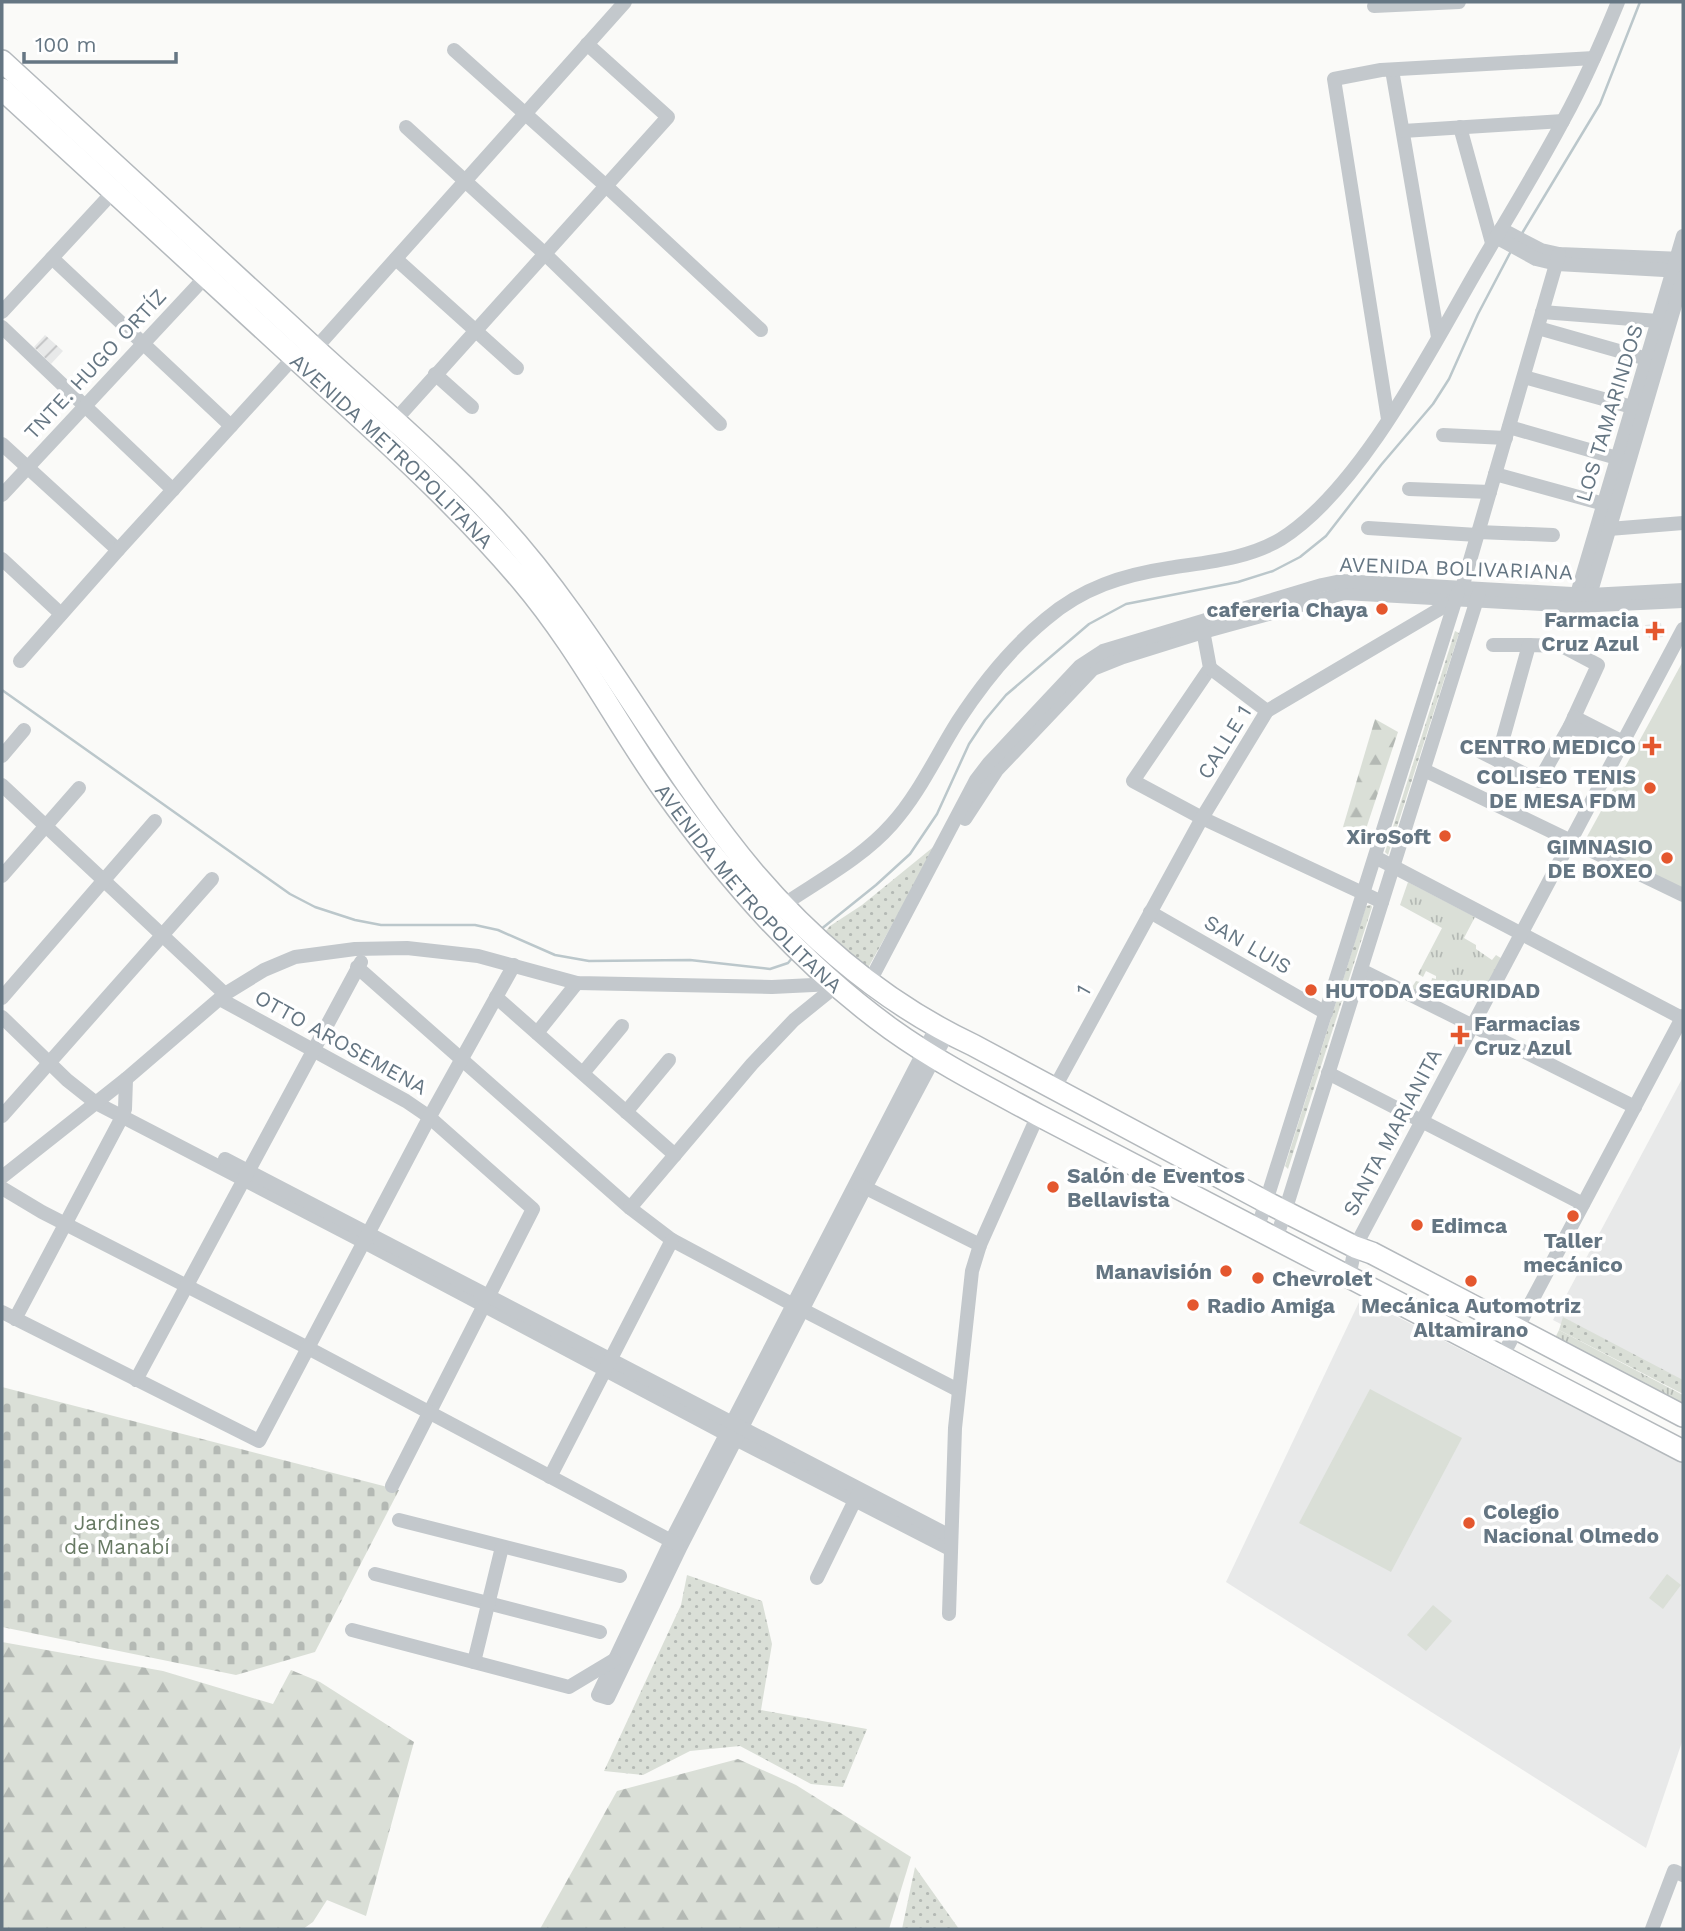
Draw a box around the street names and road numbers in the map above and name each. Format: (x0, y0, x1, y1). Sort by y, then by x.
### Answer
street label: TNTE. HUGO ORTÍZ (19, 284, 171, 444)
street label: LOS TAMARINDOS (1570, 321, 1648, 505)
street label: AVENIDA METROPOLITANA (286, 348, 499, 553)
street label: AVENIDA BOLIVARIANA (1339, 551, 1573, 585)
street label: CALLE 1 (1192, 701, 1256, 783)
street label: AVENIDA METROPOLITANA (650, 778, 848, 998)
street label: SAN LUIS (1200, 909, 1296, 979)
street label: 1 (1070, 980, 1096, 1000)
street label: OTTO AROSEMENA (251, 984, 432, 1100)
street label: SANTA MARIANITA (1337, 1044, 1447, 1220)

